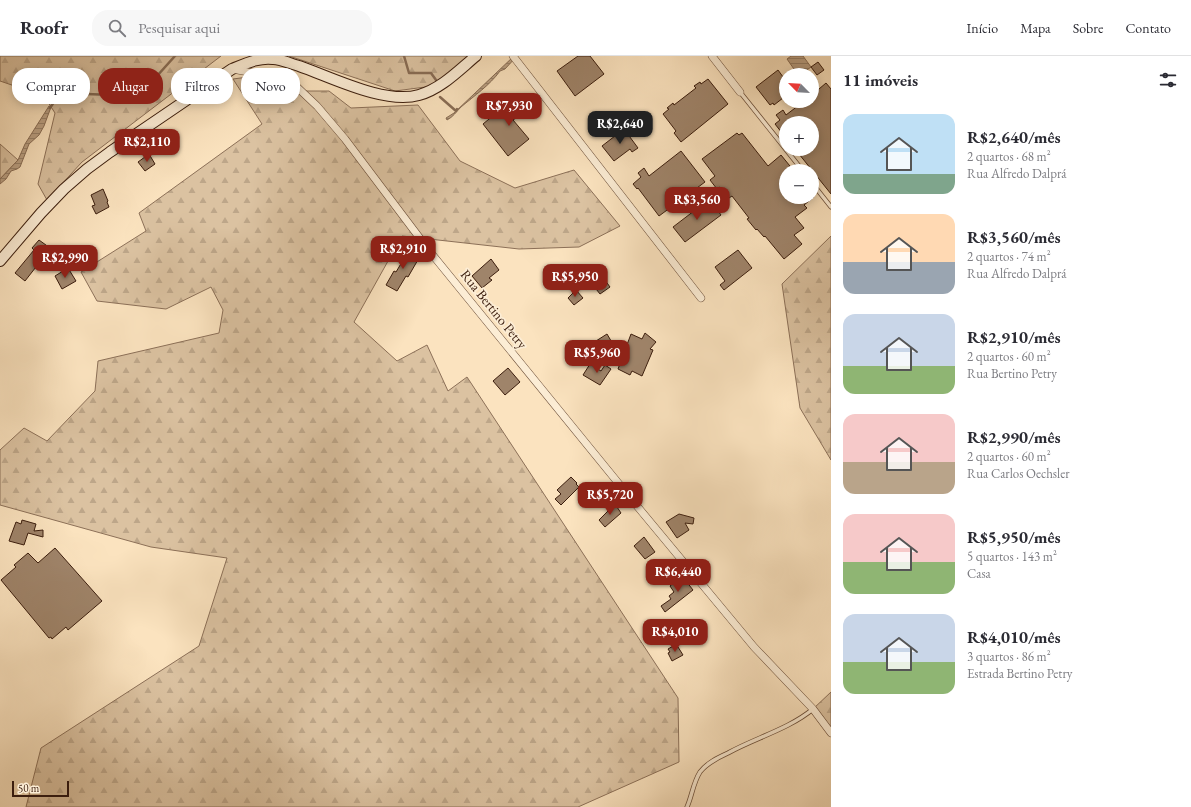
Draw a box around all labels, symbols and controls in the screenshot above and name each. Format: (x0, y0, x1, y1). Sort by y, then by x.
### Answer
search box (92, 10, 372, 46)
text: Roofr (20, 15, 68, 40)
icon: search (106, 17, 128, 39)
text: Pesquisar aqui (138, 18, 220, 37)
text: Início (966, 19, 998, 37)
text: Mapa (1020, 19, 1051, 37)
text: Sobre (1073, 19, 1103, 37)
text: Contato (1125, 19, 1171, 37)
chip: Comprar (12, 68, 90, 104)
chip: Alugar (98, 68, 163, 104)
chip: Filtros (171, 68, 233, 104)
chip: Novo (241, 68, 300, 104)
north arrow (779, 68, 819, 108)
map controls (779, 68, 819, 204)
text: 11 imóveis (843, 69, 918, 91)
icon: filters (1157, 69, 1179, 91)
pin: R$7,930 (472, 93, 546, 127)
text: R$7,930 (486, 97, 532, 114)
pin: R$2,640 (583, 111, 657, 145)
text: R$2,640 (597, 115, 643, 132)
button: + (779, 116, 819, 156)
text: R$2,640/mês (967, 126, 1061, 148)
pin: R$2,110 (110, 129, 184, 163)
icon: home (875, 130, 923, 178)
text: R$2,110 (124, 133, 170, 150)
text: 2 quartos · 68 m² (967, 148, 1051, 165)
button: − (779, 164, 819, 204)
text: Rua Alfredo Dalprá (967, 165, 1066, 182)
pin: R$3,560 (660, 187, 734, 221)
text: R$3,560 (674, 191, 720, 208)
text: R$3,560/mês (967, 226, 1061, 248)
icon: home (875, 230, 923, 278)
pin: R$2,910 (366, 236, 440, 270)
text: R$2,910 (380, 240, 426, 257)
pin: R$2,990 (28, 245, 102, 279)
text: 2 quartos · 74 m² (967, 248, 1051, 265)
text: R$2,990 (42, 249, 88, 266)
pin: R$5,950 (538, 264, 612, 298)
text: Rua Alfredo Dalprá (967, 265, 1066, 282)
street label: Rua Bertino Petry (457, 266, 532, 353)
text: R$5,950 (552, 268, 598, 285)
text: R$2,910/mês (967, 326, 1061, 348)
icon: home (875, 330, 923, 378)
pin: R$5,960 (560, 340, 634, 374)
text: R$5,960 (574, 344, 620, 361)
text: 2 quartos · 60 m² (967, 348, 1051, 365)
text: Rua Bertino Petry (967, 365, 1057, 382)
text: R$2,990/mês (967, 426, 1061, 448)
icon: home (875, 430, 923, 478)
text: 2 quartos · 60 m² (967, 448, 1051, 465)
text: Rua Carlos Oechsler (967, 465, 1070, 482)
pin: R$5,720 (573, 482, 647, 516)
text: R$5,720 (587, 486, 633, 503)
text: R$5,950/mês (967, 526, 1061, 548)
icon: home (875, 530, 923, 578)
text: 5 quartos · 143 m² (967, 548, 1057, 565)
pin: R$6,440 (641, 559, 715, 593)
text: R$6,440 (655, 563, 701, 580)
text: Casa (967, 565, 991, 582)
pin: R$4,010 (638, 619, 712, 653)
text: R$4,010 (652, 623, 698, 640)
text: R$4,010/mês (967, 626, 1061, 648)
icon: home (875, 630, 923, 678)
text: 3 quartos · 86 m² (967, 648, 1051, 665)
text: Estrada Bertino Petry (967, 665, 1072, 682)
scale bar (12, 779, 69, 798)
text: 50 m (18, 781, 39, 795)

